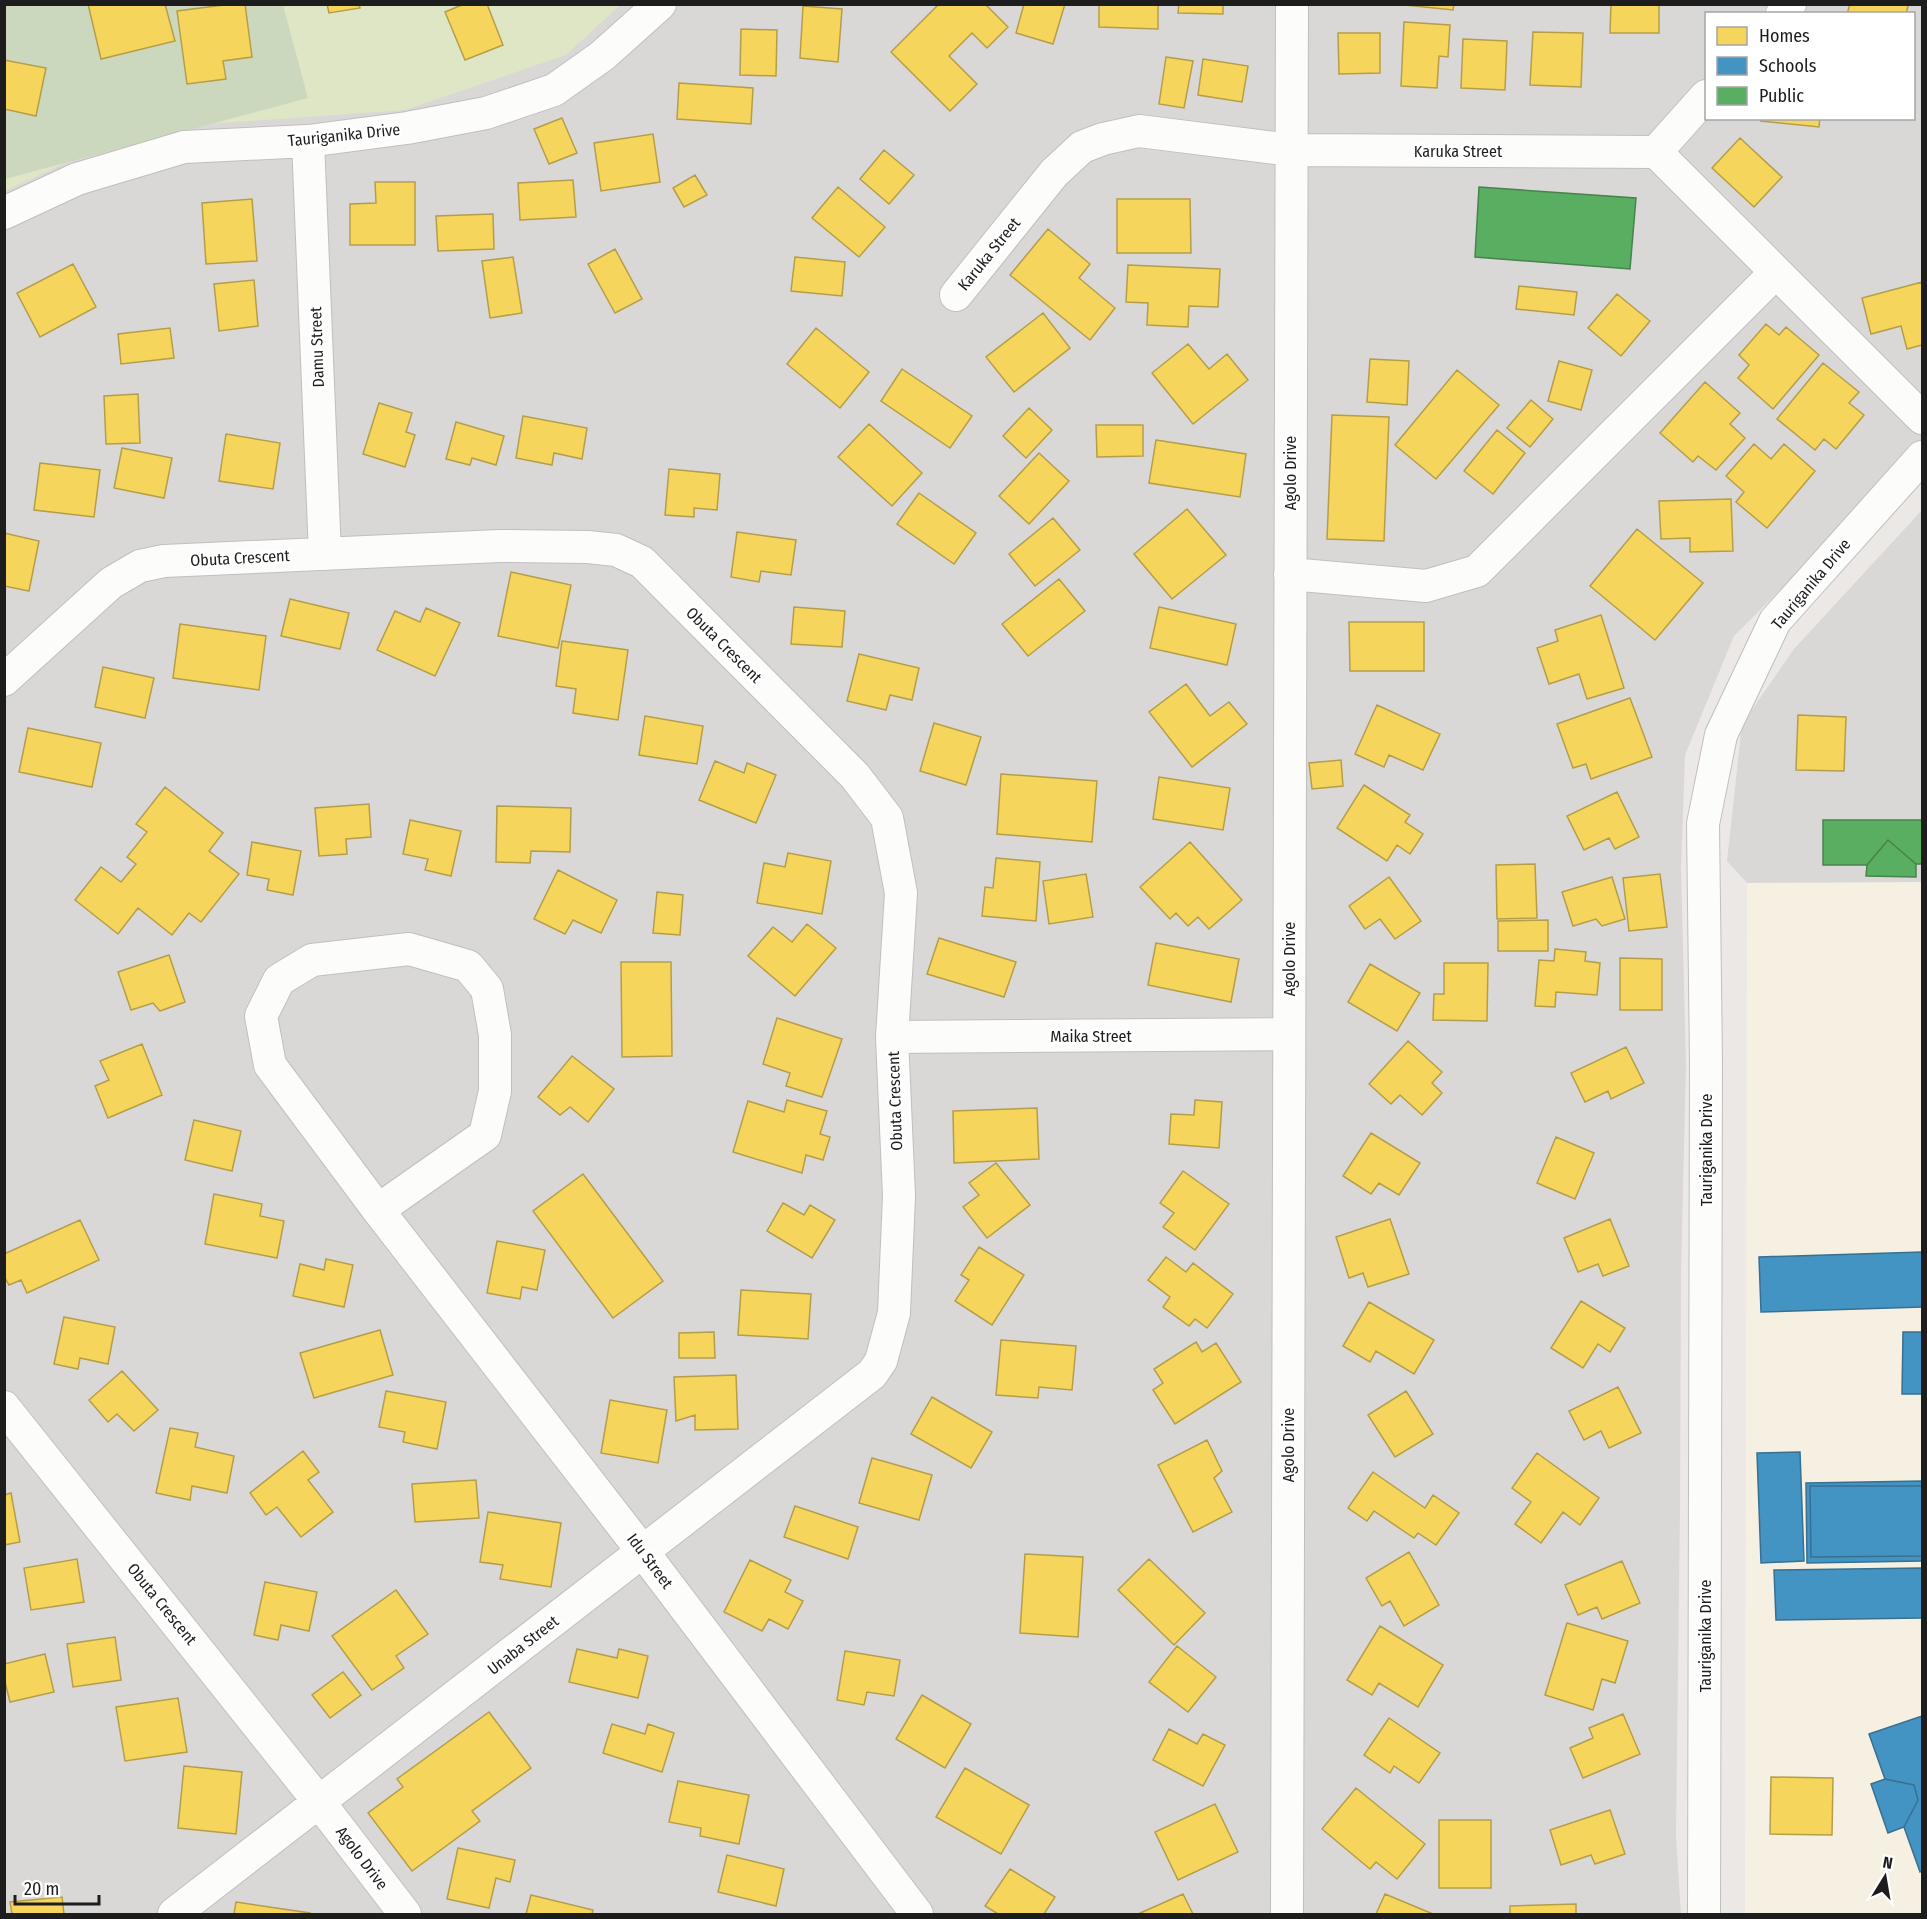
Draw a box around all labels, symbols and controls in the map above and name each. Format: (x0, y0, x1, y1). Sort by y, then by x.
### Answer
legend (1705, 12, 1915, 120)
text: Homes (1759, 25, 1810, 47)
text: Schools (1759, 55, 1817, 77)
text: Public (1759, 85, 1804, 107)
street label: Tauriganika Drive (287, 120, 401, 150)
street label: Karuka Street (1414, 142, 1503, 161)
street label: Karuka Street (954, 213, 1025, 294)
street label: Damu Street (306, 306, 328, 388)
street label: Agolo Drive (1281, 436, 1300, 510)
street label: Tauriganika Drive (1768, 535, 1855, 633)
street label: Obuta Crescent (190, 546, 291, 570)
street label: Obuta Crescent (682, 603, 766, 687)
street label: Agolo Drive (1280, 922, 1299, 996)
street label: Maika Street (1050, 1027, 1132, 1046)
street label: Obuta Crescent (884, 1050, 906, 1151)
street label: Tauriganika Drive (1697, 1094, 1716, 1206)
street label: Agolo Drive (1279, 1408, 1298, 1482)
street label: Idu Street (623, 1530, 677, 1593)
street label: Obuta Crescent (123, 1559, 201, 1649)
street label: Tauriganika Drive (1696, 1580, 1715, 1692)
street label: Unaba Street (484, 1611, 563, 1679)
street label: Agolo Drive (332, 1823, 392, 1893)
north arrow (1855, 1847, 1915, 1907)
text: N (1881, 1853, 1894, 1873)
scale bar (15, 1868, 99, 1906)
text: 20 m (24, 1878, 59, 1900)

